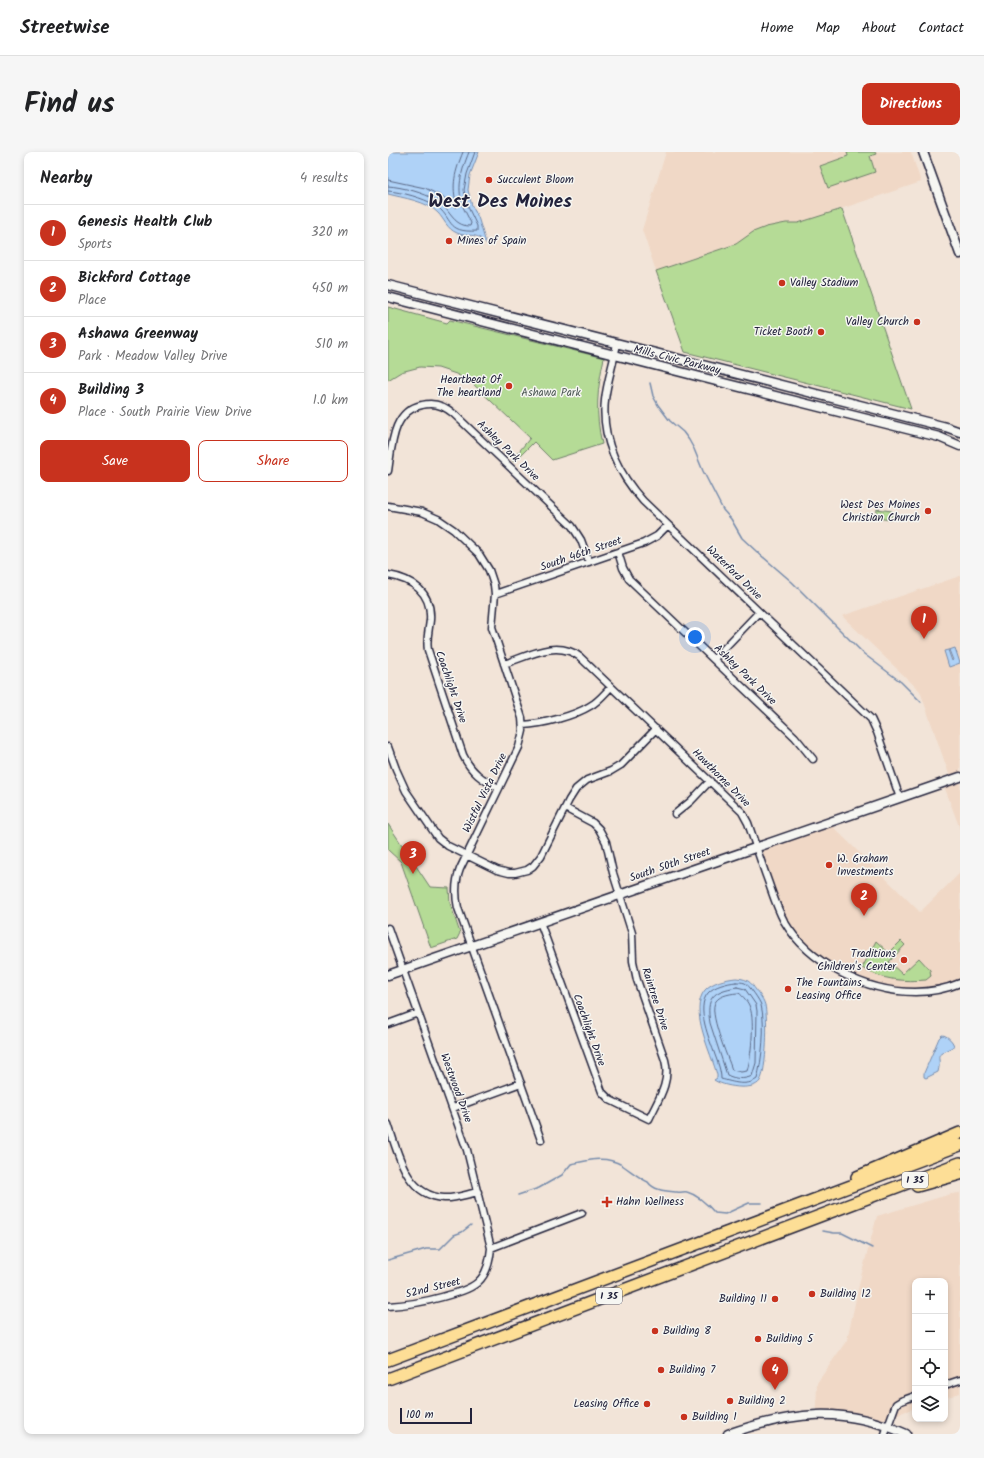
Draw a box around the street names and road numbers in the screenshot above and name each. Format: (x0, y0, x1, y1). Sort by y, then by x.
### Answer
street label: Mills Civic Parkway (632, 340, 723, 380)
street label: Ashley Park Drive (472, 416, 544, 486)
street label: South 46th Street (538, 531, 625, 576)
street label: Waterford Drive (702, 541, 766, 605)
street label: Ashley Park Drive (709, 640, 781, 710)
street label: Coachlight Drive (430, 648, 472, 726)
street label: Hawthorne Drive (687, 744, 755, 812)
street label: Wistful Vista Drive (458, 750, 512, 836)
street label: South 50th Street (627, 842, 714, 887)
street label: Raintree Drive (636, 965, 674, 1033)
street label: Coachlight Drive (568, 991, 610, 1069)
street label: Westwood Drive (435, 1051, 477, 1125)
road number: I 35 (902, 1172, 928, 1188)
street label: 52nd Street (404, 1272, 463, 1304)
road number: I 35 (596, 1288, 622, 1304)

